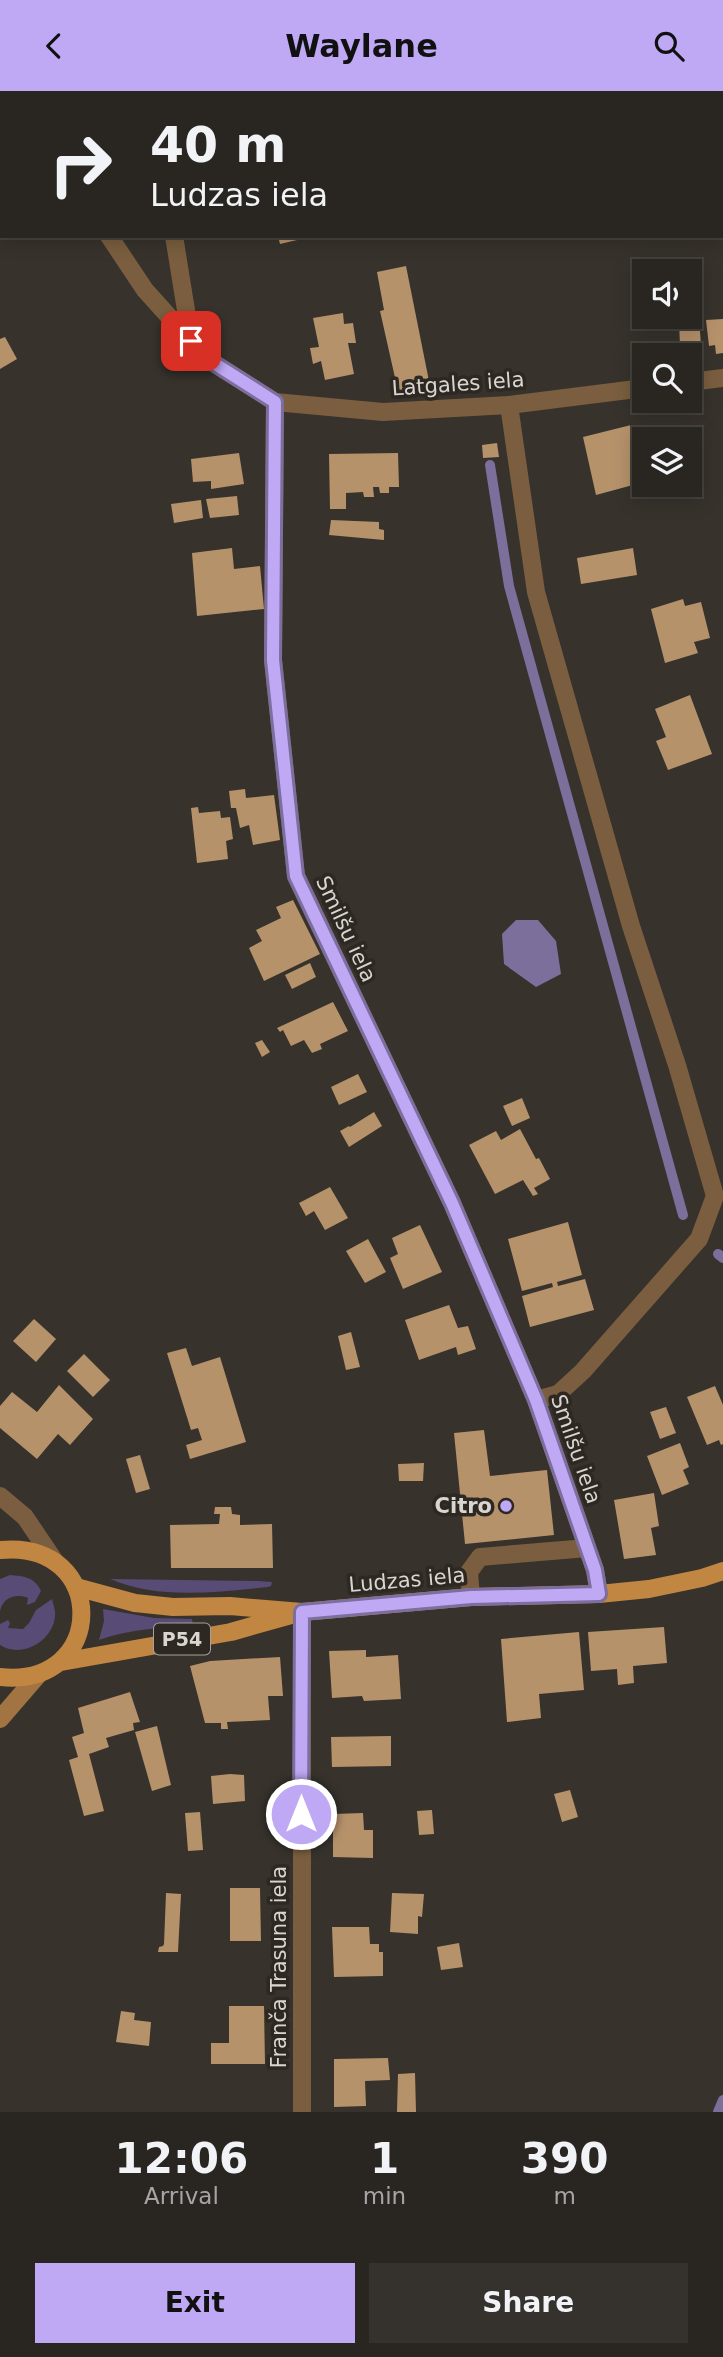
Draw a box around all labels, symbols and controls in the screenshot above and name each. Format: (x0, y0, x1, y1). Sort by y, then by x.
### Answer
icon: back (35, 27, 73, 65)
text: Waylane (285, 27, 438, 65)
icon: search (650, 27, 688, 65)
text: 40 m (150, 117, 286, 174)
icon: right (35, 119, 126, 210)
text: Ludzas iela (150, 176, 328, 214)
map controls (632, 259, 702, 497)
button: sound (632, 259, 702, 329)
pin (161, 311, 221, 371)
icon: arrive (172, 322, 210, 360)
button: search (632, 343, 702, 413)
street label: Latgales iela (391, 367, 525, 401)
button: layers (632, 427, 702, 497)
street label: Smilšu iela (311, 872, 381, 986)
street label: Smilšu iela (546, 1391, 606, 1507)
place label: Citro (435, 1494, 492, 1518)
marker: Citro (498, 1498, 514, 1514)
street label: Ludzas iela (348, 1563, 466, 1597)
road number: P54 (154, 1623, 210, 1655)
position arrow (264, 1777, 338, 1851)
street label: Franča Trasuna iela (267, 1866, 291, 2068)
text: 12:06 (115, 2134, 248, 2183)
text: 1 (370, 2134, 399, 2183)
text: 390 (521, 2134, 608, 2183)
text: Arrival (144, 2183, 219, 2209)
text: min (363, 2183, 406, 2209)
text: m (553, 2183, 576, 2209)
button: Exit (35, 2263, 355, 2343)
button: Share (369, 2263, 688, 2343)

